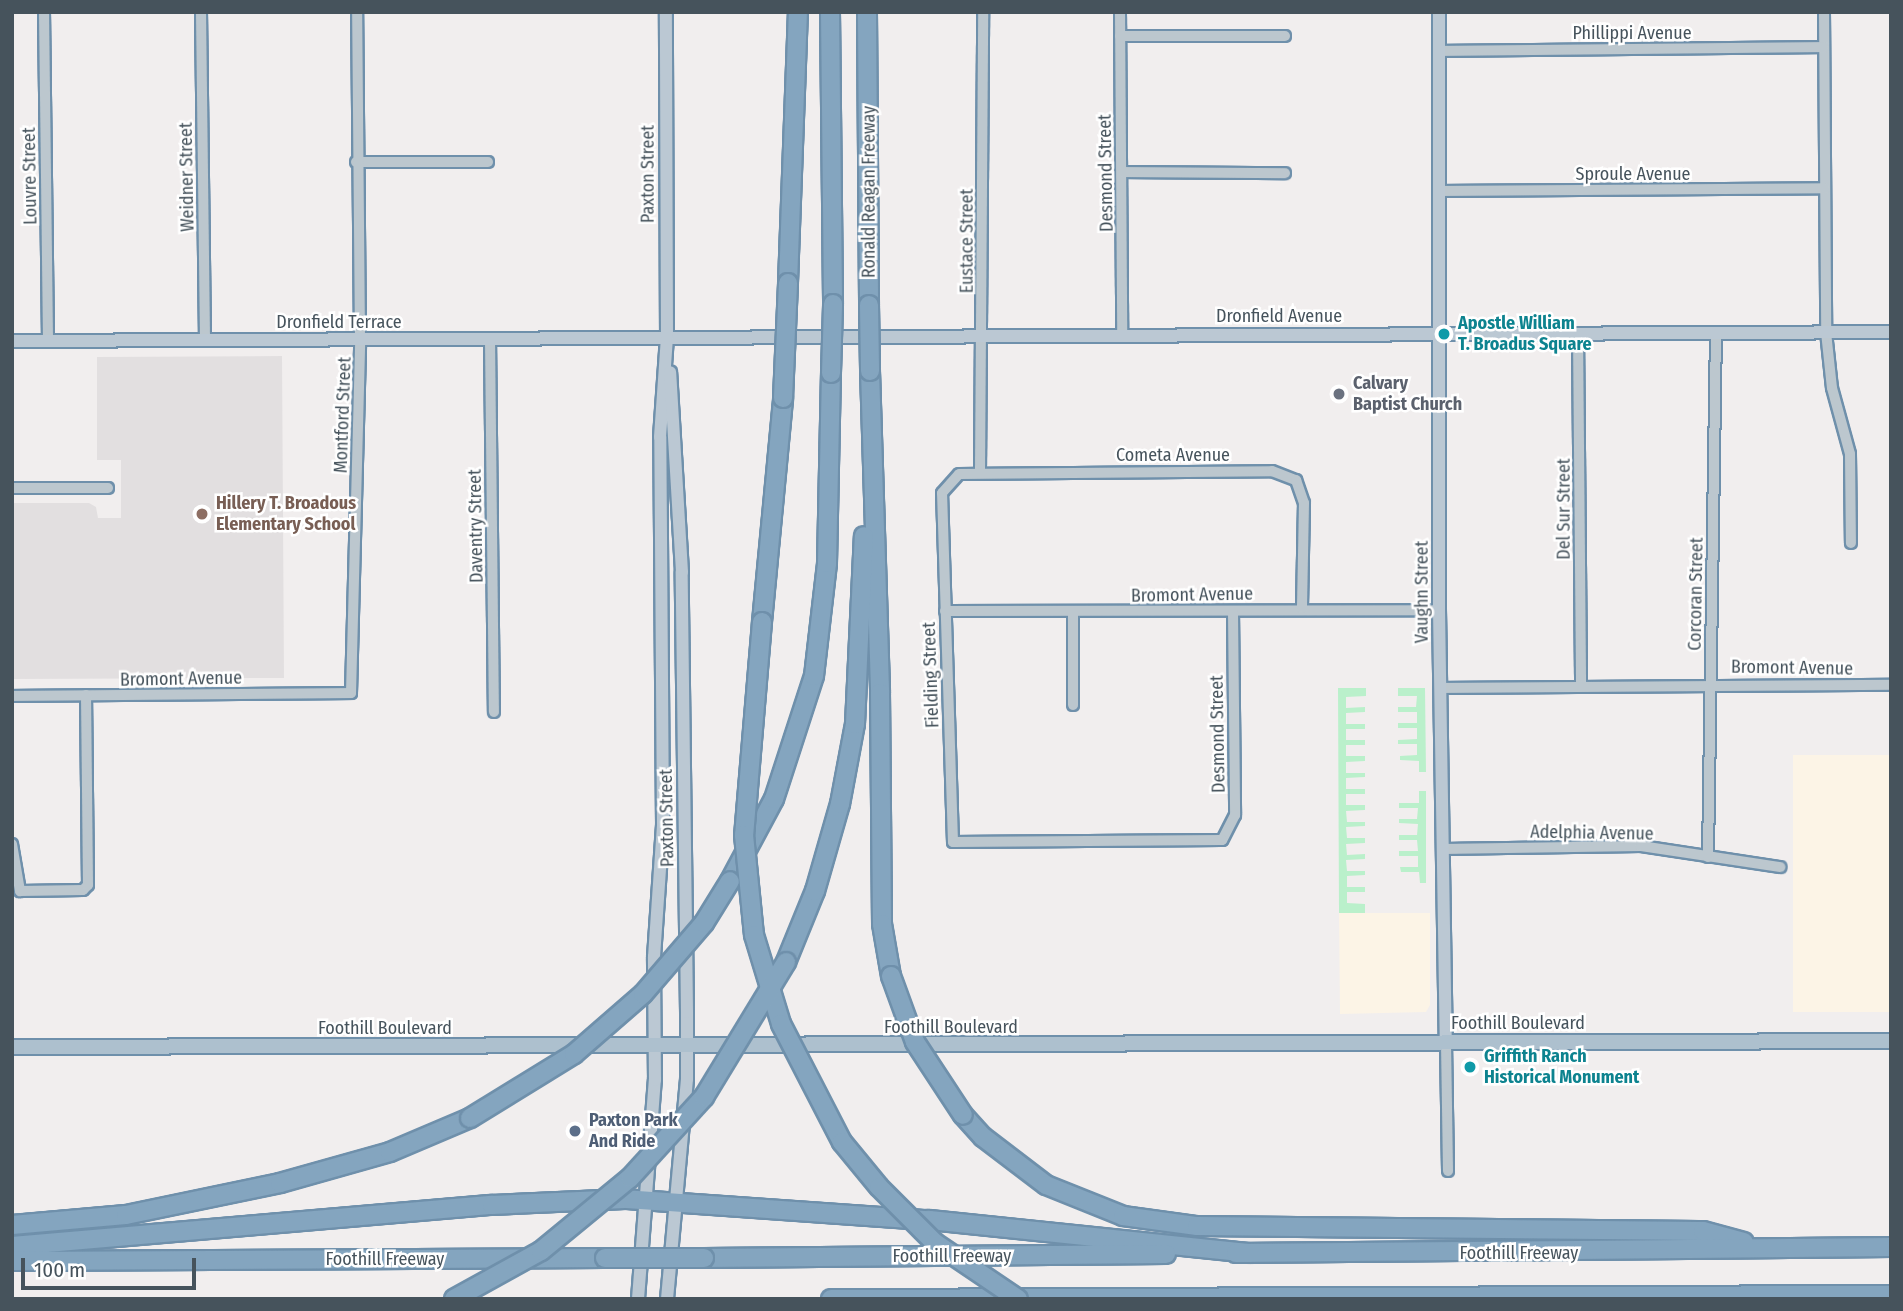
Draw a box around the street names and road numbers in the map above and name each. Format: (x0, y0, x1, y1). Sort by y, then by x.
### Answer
street label: Phillippi Avenue (1572, 22, 1692, 44)
street label: Ronald Reagan Freeway (858, 106, 880, 278)
street label: Desmond Street (1094, 114, 1118, 232)
street label: Weidner Street (175, 122, 199, 232)
street label: Paxton Street (637, 125, 659, 223)
street label: Louvre Street (18, 127, 42, 225)
street label: Sproule Avenue (1575, 163, 1691, 185)
street label: Eustace Street (956, 189, 978, 293)
street label: Dronfield Avenue (1216, 305, 1342, 327)
street label: Dronfield Terrace (276, 311, 402, 333)
street label: Montford Street (330, 356, 356, 474)
street label: Cometa Avenue (1116, 444, 1230, 466)
street label: Del Sur Street (1553, 458, 1575, 560)
street label: Daventry Street (464, 469, 488, 583)
street label: Corcoran Street (1684, 537, 1708, 651)
street label: Vaughn Street (1411, 541, 1433, 643)
street label: Bromont Avenue (1131, 583, 1253, 607)
street label: Fielding Street (918, 622, 944, 728)
street label: Bromont Avenue (1731, 656, 1853, 680)
street label: Bromont Avenue (120, 667, 242, 691)
street label: Desmond Street (1206, 675, 1230, 793)
street label: Paxton Street (655, 769, 679, 867)
street label: Adelphia Avenue (1530, 821, 1654, 845)
street label: Foothill Boulevard (1451, 1012, 1585, 1034)
street label: Foothill Boulevard (884, 1016, 1018, 1038)
street label: Foothill Boulevard (318, 1017, 452, 1039)
street label: Foothill Freeway (1460, 1242, 1578, 1264)
street label: Foothill Freeway (893, 1245, 1011, 1267)
street label: Foothill Freeway (326, 1248, 444, 1270)

